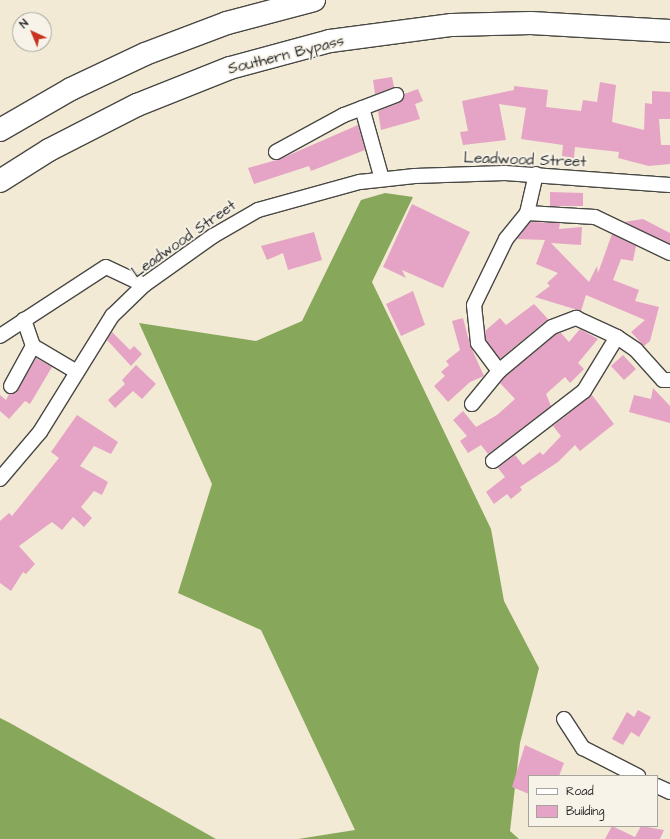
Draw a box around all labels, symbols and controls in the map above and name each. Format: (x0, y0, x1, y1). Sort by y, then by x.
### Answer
north arrow (12, 12, 52, 52)
text: N (16, 16, 32, 32)
street label: Southern Bypass (226, 32, 346, 78)
street label: Leadwood Street (463, 149, 587, 171)
street label: Leadwood Street (129, 196, 239, 282)
legend (528, 775, 658, 827)
text: Road (566, 783, 594, 800)
text: Building (566, 803, 604, 820)

